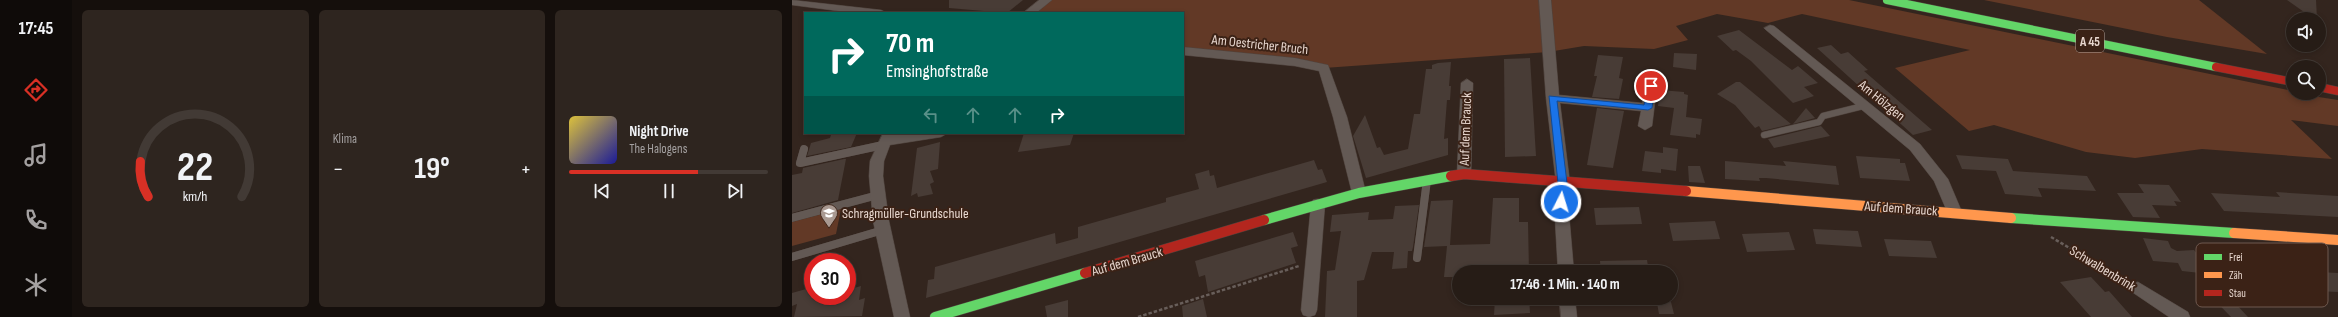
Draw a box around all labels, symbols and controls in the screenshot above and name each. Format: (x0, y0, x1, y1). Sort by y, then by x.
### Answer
map controls (2286, 12, 2326, 100)
button: sound (2286, 12, 2326, 52)
text: 17:45 (18, 18, 54, 39)
text: 70 m (886, 27, 934, 60)
icon: right (820, 28, 872, 80)
road number: A 45 (2076, 30, 2104, 52)
street label: Am Oestricher Bruch (1210, 31, 1309, 58)
button: search (2286, 60, 2326, 100)
text: Emsinghofstraße (886, 61, 989, 82)
pin (1634, 69, 1668, 103)
icon: arrive (1640, 75, 1662, 97)
icon: directions (22, 76, 50, 104)
street label: Am Hölzgen (1854, 76, 1908, 124)
street label: Auf dem Brauck (1456, 92, 1475, 167)
icon: left (920, 104, 942, 126)
icon: ahead (962, 104, 984, 126)
icon: ahead (1004, 104, 1026, 126)
icon: right (1046, 104, 1068, 126)
text: Night Drive (629, 122, 689, 141)
text: Klima (333, 131, 357, 147)
icon: music (22, 141, 50, 169)
text: The Halogens (629, 141, 687, 157)
text: 22 (177, 142, 214, 191)
text: 19° (414, 151, 450, 187)
text: − (333, 156, 343, 183)
text: + (521, 156, 531, 183)
icon: previous (591, 180, 613, 202)
icon: pause (658, 180, 680, 202)
icon: next (724, 180, 746, 202)
position arrow (1540, 181, 1582, 223)
text: km/h (183, 187, 208, 204)
street label: Auf dem Brauck (1863, 197, 1939, 220)
school or university icon: Schragmüller-Grundschule (819, 203, 839, 228)
place label: Schragmüller-Grundschule (842, 205, 969, 222)
icon: phone (22, 206, 50, 234)
street label: Schwalbenbrink (2066, 242, 2140, 295)
street label: Auf dem Brauck (1089, 243, 1165, 280)
legend (2196, 243, 2328, 307)
text: Frei (2229, 251, 2243, 264)
speed limit sign: 30 (804, 253, 856, 305)
text: Zäh (2229, 269, 2243, 282)
icon: climate (22, 271, 50, 299)
text: 17:46 · 1 Min. · 140 m (1510, 275, 1620, 294)
text: Stau (2229, 287, 2246, 300)

